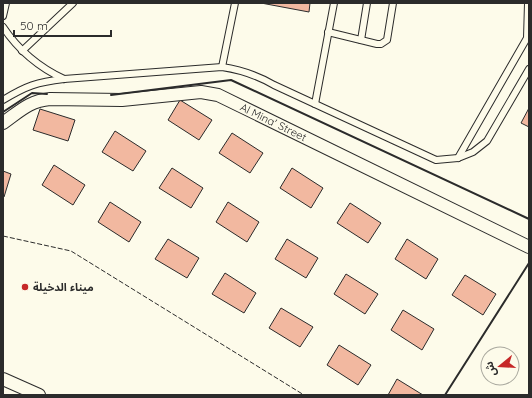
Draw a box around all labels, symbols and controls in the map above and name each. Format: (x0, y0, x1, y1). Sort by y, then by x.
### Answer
scale bar (14, 12, 111, 38)
text: 50 m (20, 18, 48, 33)
street label: Al Mina' Street (238, 100, 309, 144)
place label: ميناء الدخيلة (33, 280, 94, 294)
marker: ميناء الدخيلة (20, 282, 30, 292)
north arrow (480, 346, 520, 386)
text: ش (482, 360, 499, 378)

